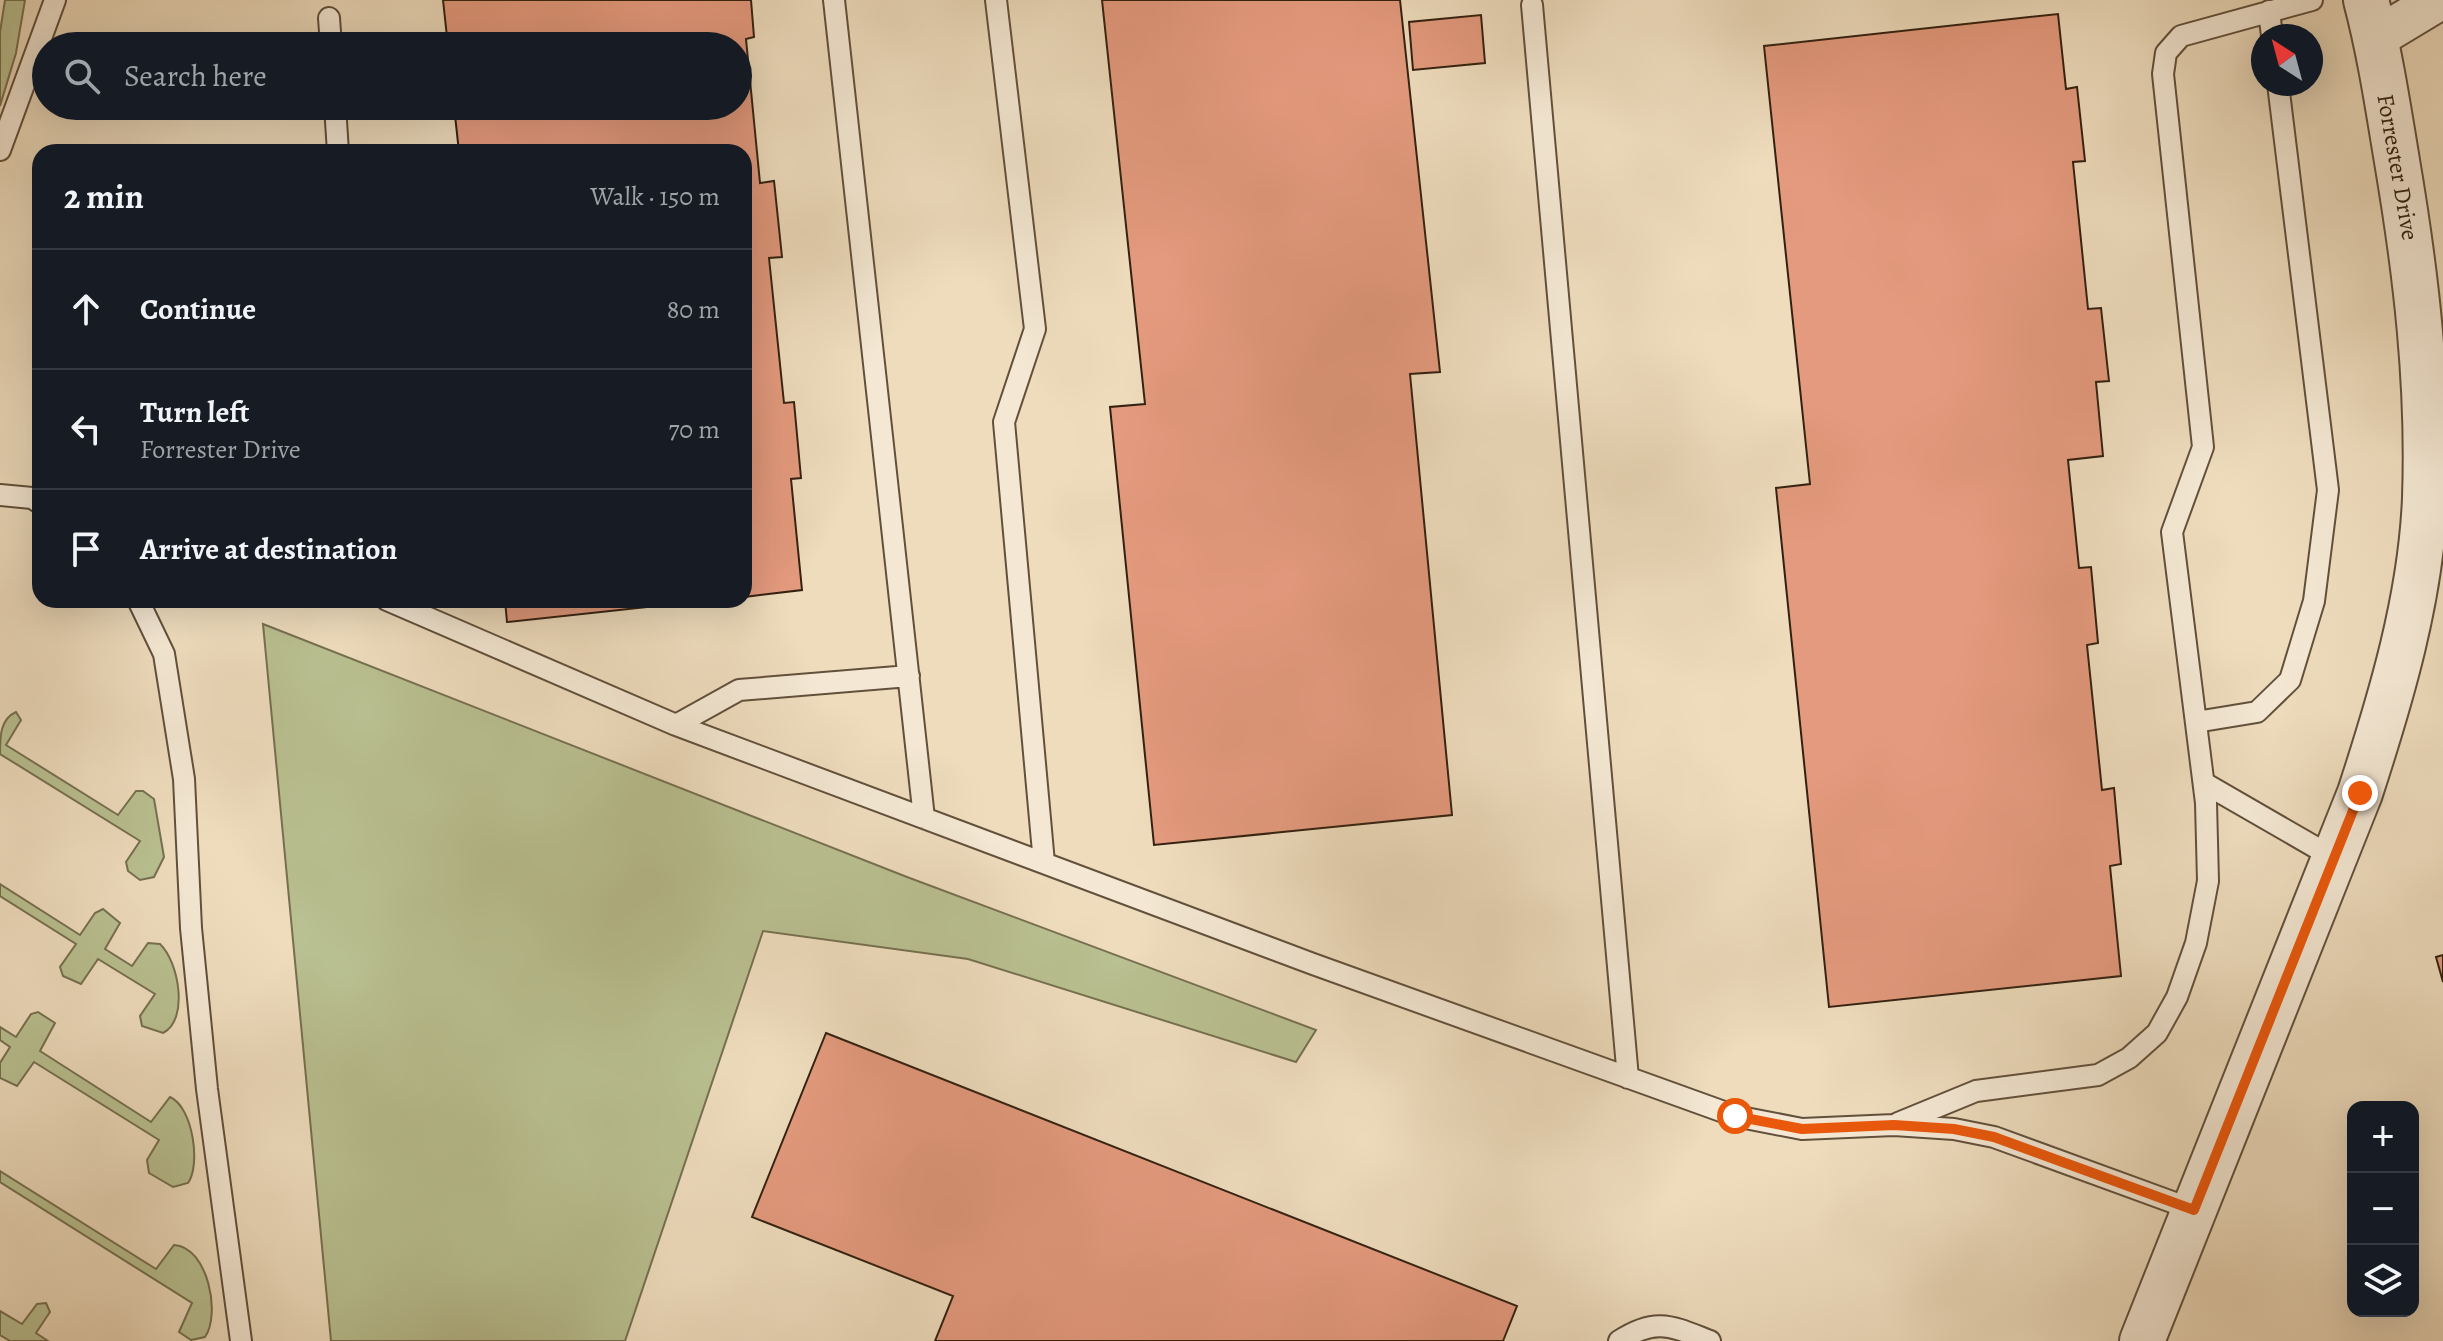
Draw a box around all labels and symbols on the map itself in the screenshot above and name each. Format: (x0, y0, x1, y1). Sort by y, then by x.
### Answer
north arrow (2251, 24, 2323, 96)
street label: Forrester Drive (2369, 91, 2427, 243)
route end (2342, 775, 2378, 811)
route start (1717, 1098, 1753, 1134)

